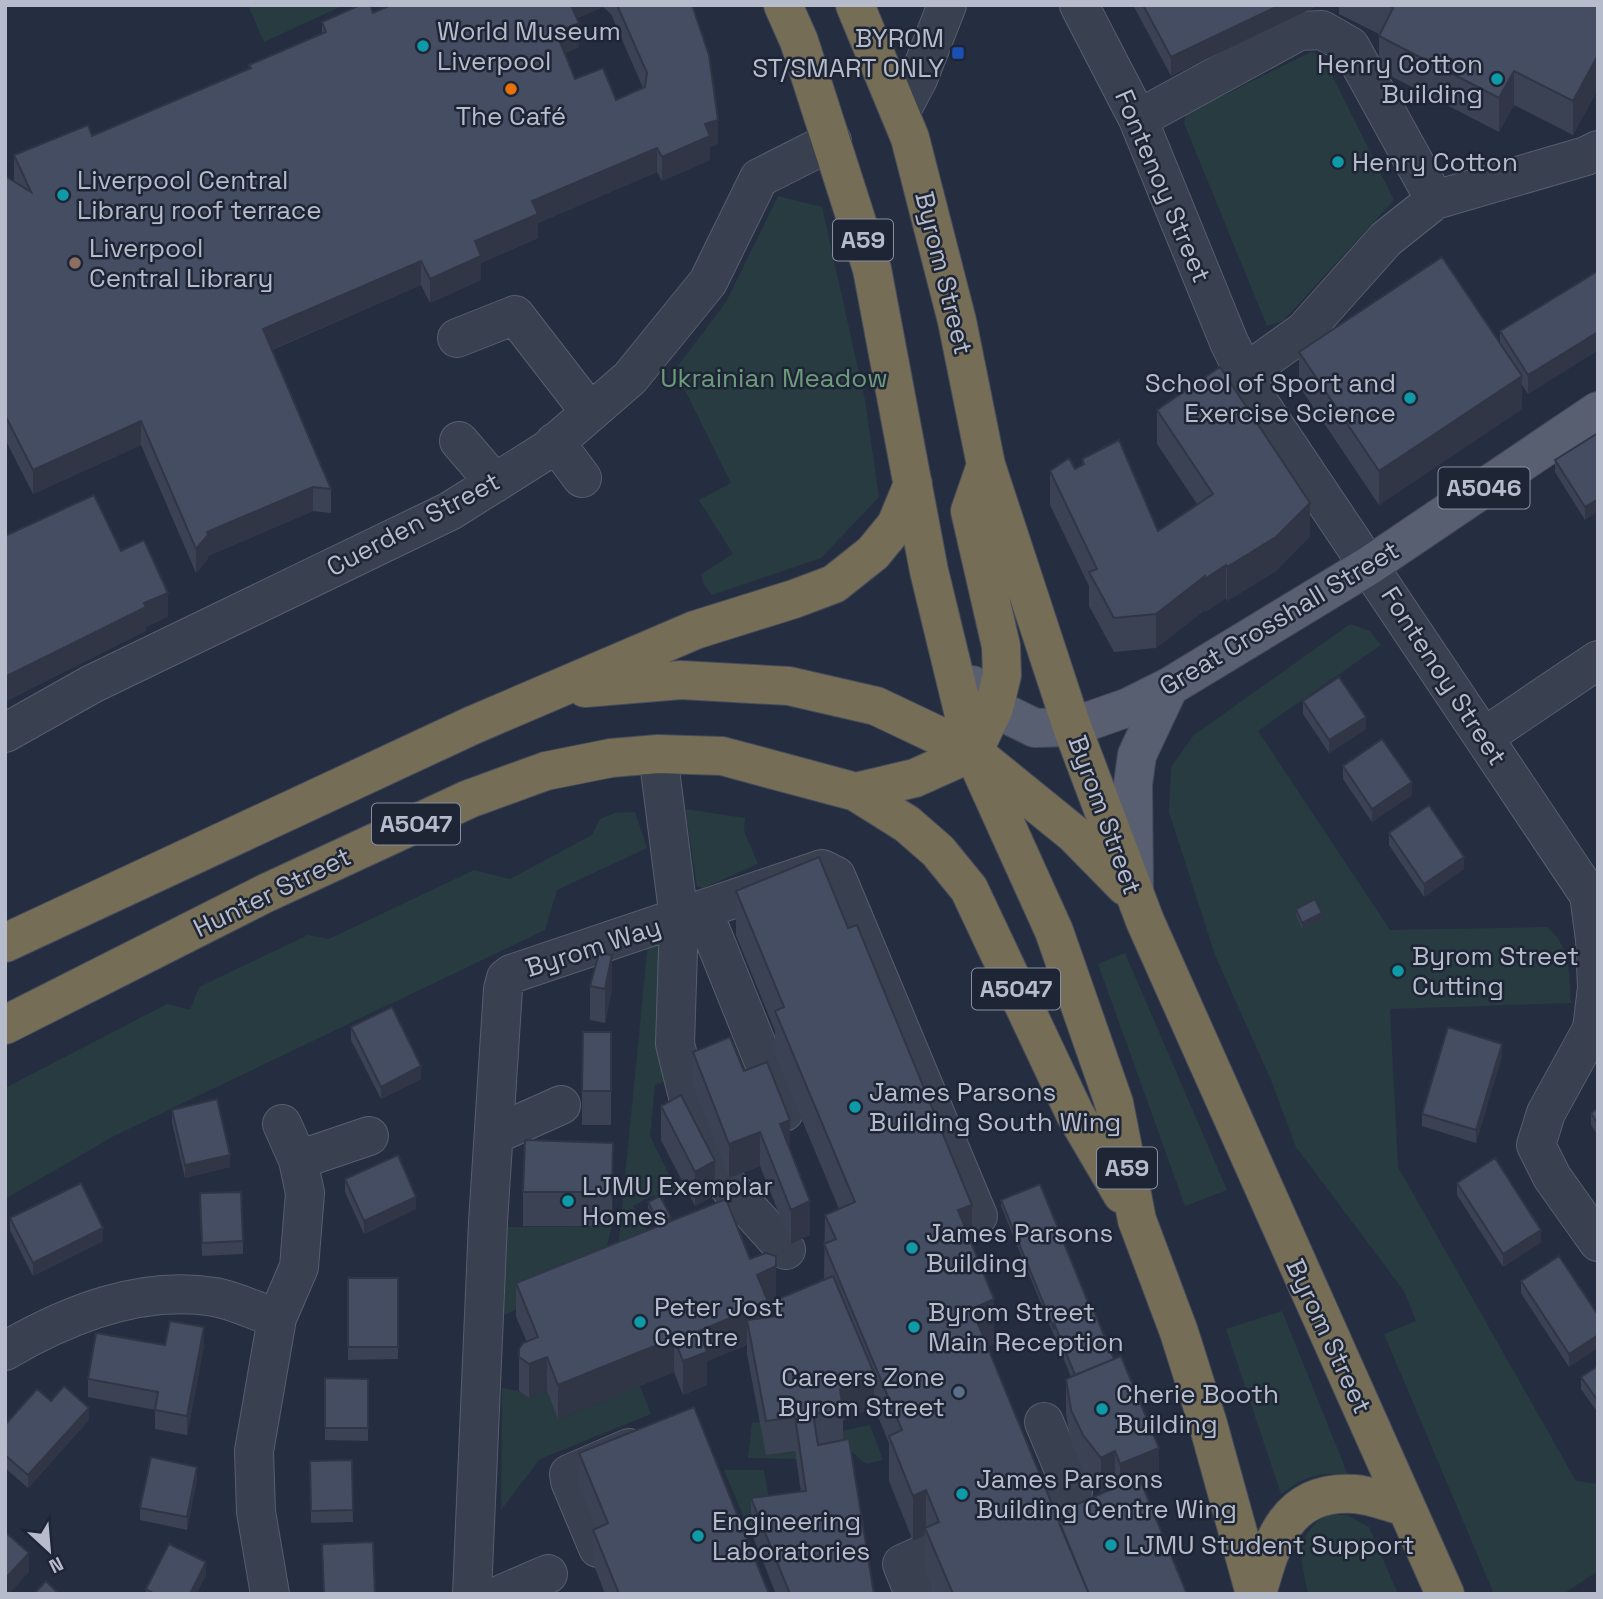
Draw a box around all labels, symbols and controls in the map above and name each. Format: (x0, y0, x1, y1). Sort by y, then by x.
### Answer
place label: World Museum Liverpool (437, 14, 621, 78)
place label: BYROM ST/SMART ONLY (752, 21, 944, 85)
marker: World Museum Liverpool (415, 38, 431, 54)
marker: BYROM ST/SMART ONLY (950, 45, 966, 61)
place label: Henry Cotton Building (1317, 47, 1483, 111)
marker: Henry Cotton Building (1489, 71, 1505, 87)
marker: The Café (503, 81, 519, 97)
street label: Fontenoy Street (1107, 84, 1219, 288)
place label: The Café (456, 99, 566, 133)
place label: Henry Cotton (1352, 145, 1518, 179)
marker: Henry Cotton (1330, 154, 1346, 170)
place label: Liverpool Central Library roof terrace (77, 163, 322, 227)
marker: Liverpool Central Library roof terrace (55, 187, 71, 203)
street label: Byrom Street (907, 188, 981, 358)
road number: A59 (833, 220, 893, 260)
place label: Liverpool Central Library (89, 231, 273, 295)
marker: Liverpool Central Library (67, 255, 83, 271)
park label: Ukrainian Meadow (660, 361, 888, 395)
place label: School of Sport and Exercise Science (1145, 366, 1396, 430)
marker: School of Sport and Exercise Science (1402, 390, 1418, 406)
street label: Cuerden Street (320, 464, 506, 584)
road number: A5046 (1438, 467, 1530, 508)
street label: Great Crosshall Street (1153, 533, 1405, 703)
street label: Fontenoy Street (1374, 580, 1514, 772)
street label: Byrom Street (1060, 731, 1150, 899)
road number: A5047 (372, 804, 460, 844)
street label: Hunter Street (188, 839, 356, 945)
street label: Byrom Way (521, 909, 665, 985)
place label: Byrom Street Cutting (1412, 939, 1579, 1003)
marker: Byrom Street Cutting (1390, 963, 1406, 979)
road number: A5047 (972, 968, 1060, 1009)
place label: James Parsons Building South Wing (869, 1075, 1121, 1139)
marker: James Parsons Building South Wing (847, 1099, 863, 1115)
road number: A59 (1097, 1148, 1157, 1188)
place label: LJMU Exemplar Homes (582, 1169, 773, 1233)
marker: LJMU Exemplar Homes (560, 1193, 576, 1209)
place label: James Parsons Building (926, 1216, 1113, 1280)
marker: James Parsons Building (904, 1240, 920, 1256)
street label: Byrom Street (1278, 1253, 1380, 1419)
place label: Peter Jost Centre (654, 1290, 784, 1354)
place label: Byrom Street Main Reception (928, 1295, 1124, 1359)
marker: Peter Jost Centre (632, 1314, 648, 1330)
marker: Byrom Street Main Reception (906, 1319, 922, 1335)
place label: Careers Zone Byrom Street (778, 1360, 945, 1424)
place label: Cherie Booth Building (1116, 1377, 1279, 1441)
marker: Careers Zone Byrom Street (951, 1384, 967, 1400)
marker: Cherie Booth Building (1094, 1401, 1110, 1417)
place label: James Parsons Building Centre Wing (976, 1462, 1237, 1526)
marker: James Parsons Building Centre Wing (954, 1486, 970, 1502)
place label: Engineering Laboratories (712, 1504, 870, 1568)
north arrow (14, 1515, 84, 1585)
marker: Engineering Laboratories (690, 1528, 706, 1544)
place label: LJMU Student Support (1125, 1528, 1414, 1562)
marker: LJMU Student Support (1103, 1537, 1119, 1553)
text: N (45, 1551, 67, 1579)

